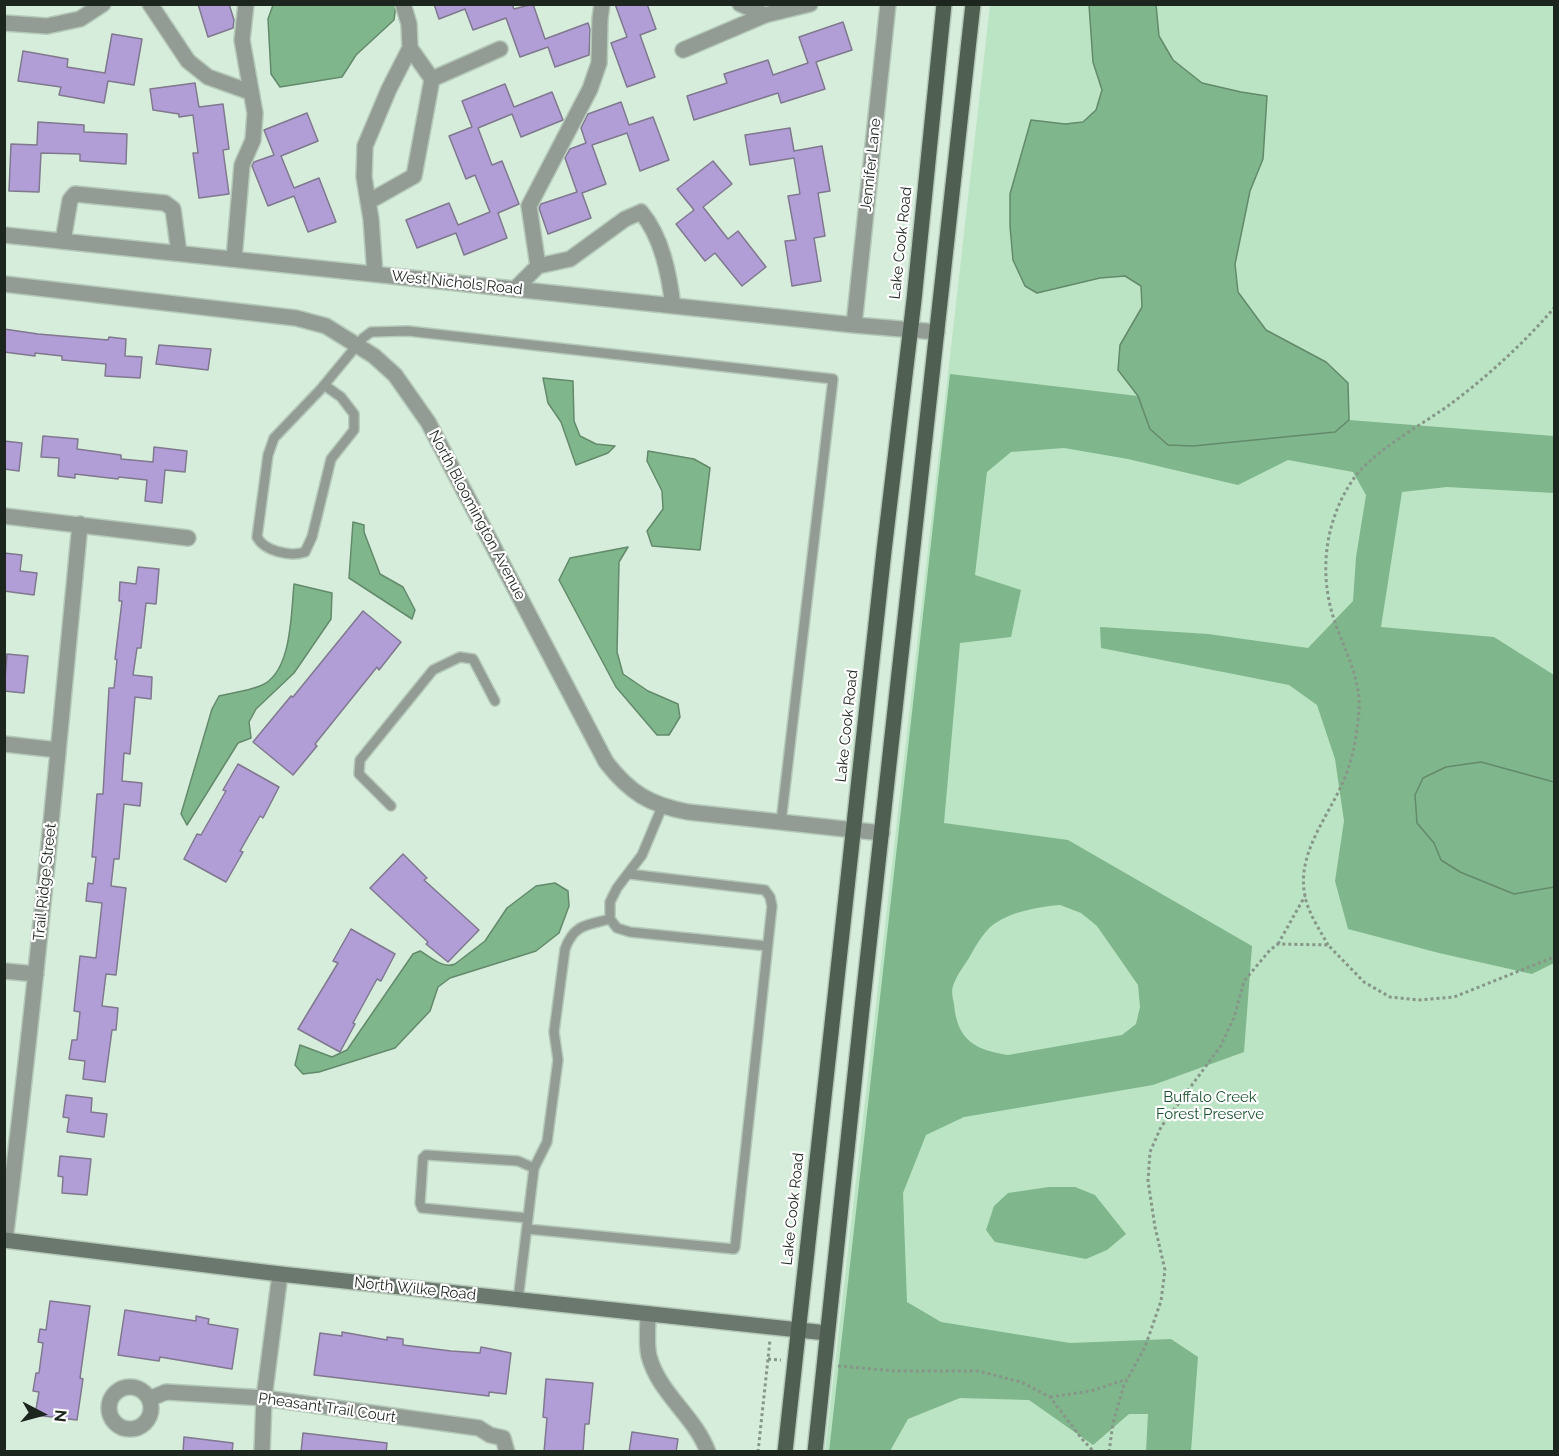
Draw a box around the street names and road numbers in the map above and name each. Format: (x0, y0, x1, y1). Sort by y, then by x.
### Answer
street label: Jennifer Lane (857, 117, 885, 213)
street label: Lake Cook Road (886, 186, 916, 300)
street label: West Nichols Road (391, 267, 523, 299)
street label: North Bloomington Avenue (425, 427, 529, 603)
street label: Lake Cook Road (832, 669, 862, 783)
street label: Trail Ridge Street (30, 822, 60, 942)
street label: Lake Cook Road (778, 1152, 808, 1266)
street label: North Wilke Road (353, 1274, 477, 1304)
street label: Pheasant Trail Court (257, 1389, 397, 1427)

